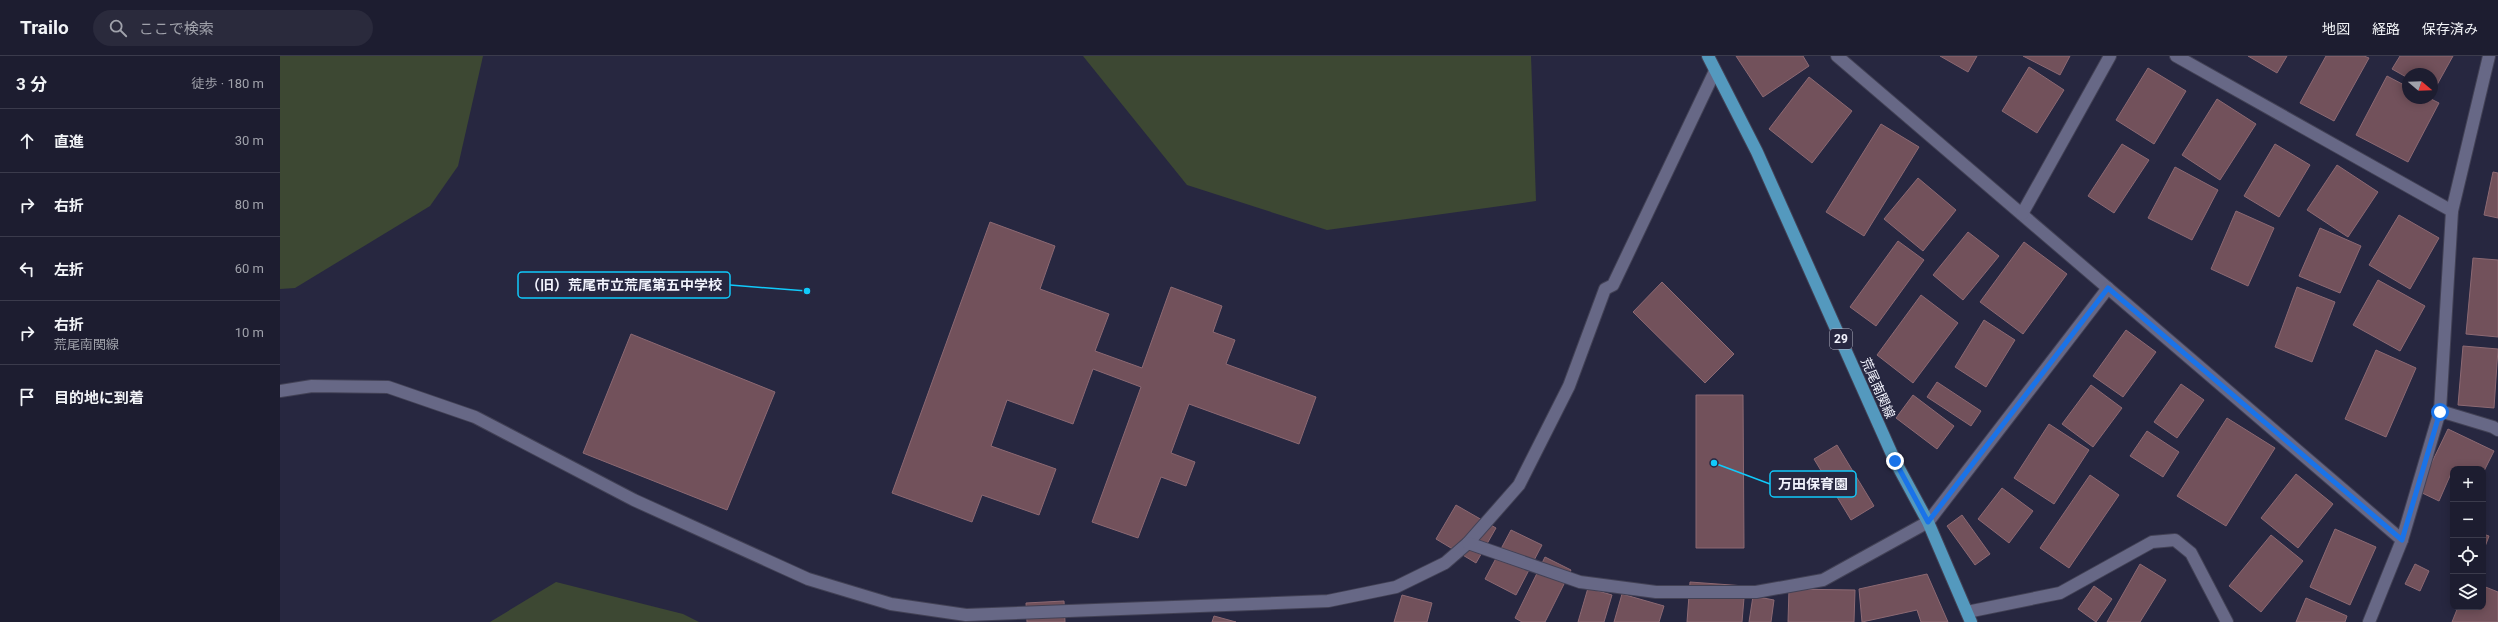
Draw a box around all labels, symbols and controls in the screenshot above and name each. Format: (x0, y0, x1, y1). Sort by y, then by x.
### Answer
search box (93, 10, 373, 46)
text: Trailo (20, 16, 69, 39)
icon: search (107, 17, 129, 39)
text: ここで検索 (139, 20, 214, 38)
text: 地図 (2322, 21, 2350, 37)
text: 経路 (2372, 21, 2400, 37)
text: 保存済み (2422, 21, 2478, 37)
north arrow (2402, 68, 2438, 104)
text: 3 分 (16, 74, 47, 94)
text: 徒歩 · 180 m (192, 76, 264, 91)
icon: ahead (16, 130, 38, 152)
text: 直進 (54, 133, 84, 151)
text: 30 m (235, 133, 264, 148)
icon: right (16, 194, 38, 216)
text: 右折 (54, 197, 84, 215)
text: 80 m (235, 197, 264, 212)
icon: left (16, 258, 38, 280)
text: 左折 (54, 261, 84, 279)
text: 60 m (235, 261, 264, 276)
callout: （旧）荒尾市立荒尾第五中学校 (518, 272, 730, 298)
text: （旧）荒尾市立荒尾第五中学校 (526, 277, 722, 293)
text: 右折 (54, 316, 84, 334)
icon: right (16, 322, 38, 344)
text: 10 m (235, 325, 264, 340)
road number: 29 (1830, 329, 1852, 349)
text: 荒尾南関線 (54, 337, 119, 352)
street label: 荒尾南関線 (1858, 355, 1898, 421)
icon: arrive (16, 386, 38, 408)
text: 目的地に到着 (54, 389, 144, 407)
route start (2431, 403, 2449, 421)
route end (1886, 452, 1904, 470)
map controls (2450, 466, 2486, 610)
button: + (2450, 466, 2486, 502)
callout: 万田保育園 (1770, 471, 1856, 497)
text: 万田保育園 (1778, 476, 1848, 492)
button: − (2450, 502, 2486, 538)
button: locate (2450, 538, 2486, 574)
button: layers (2450, 574, 2486, 610)

